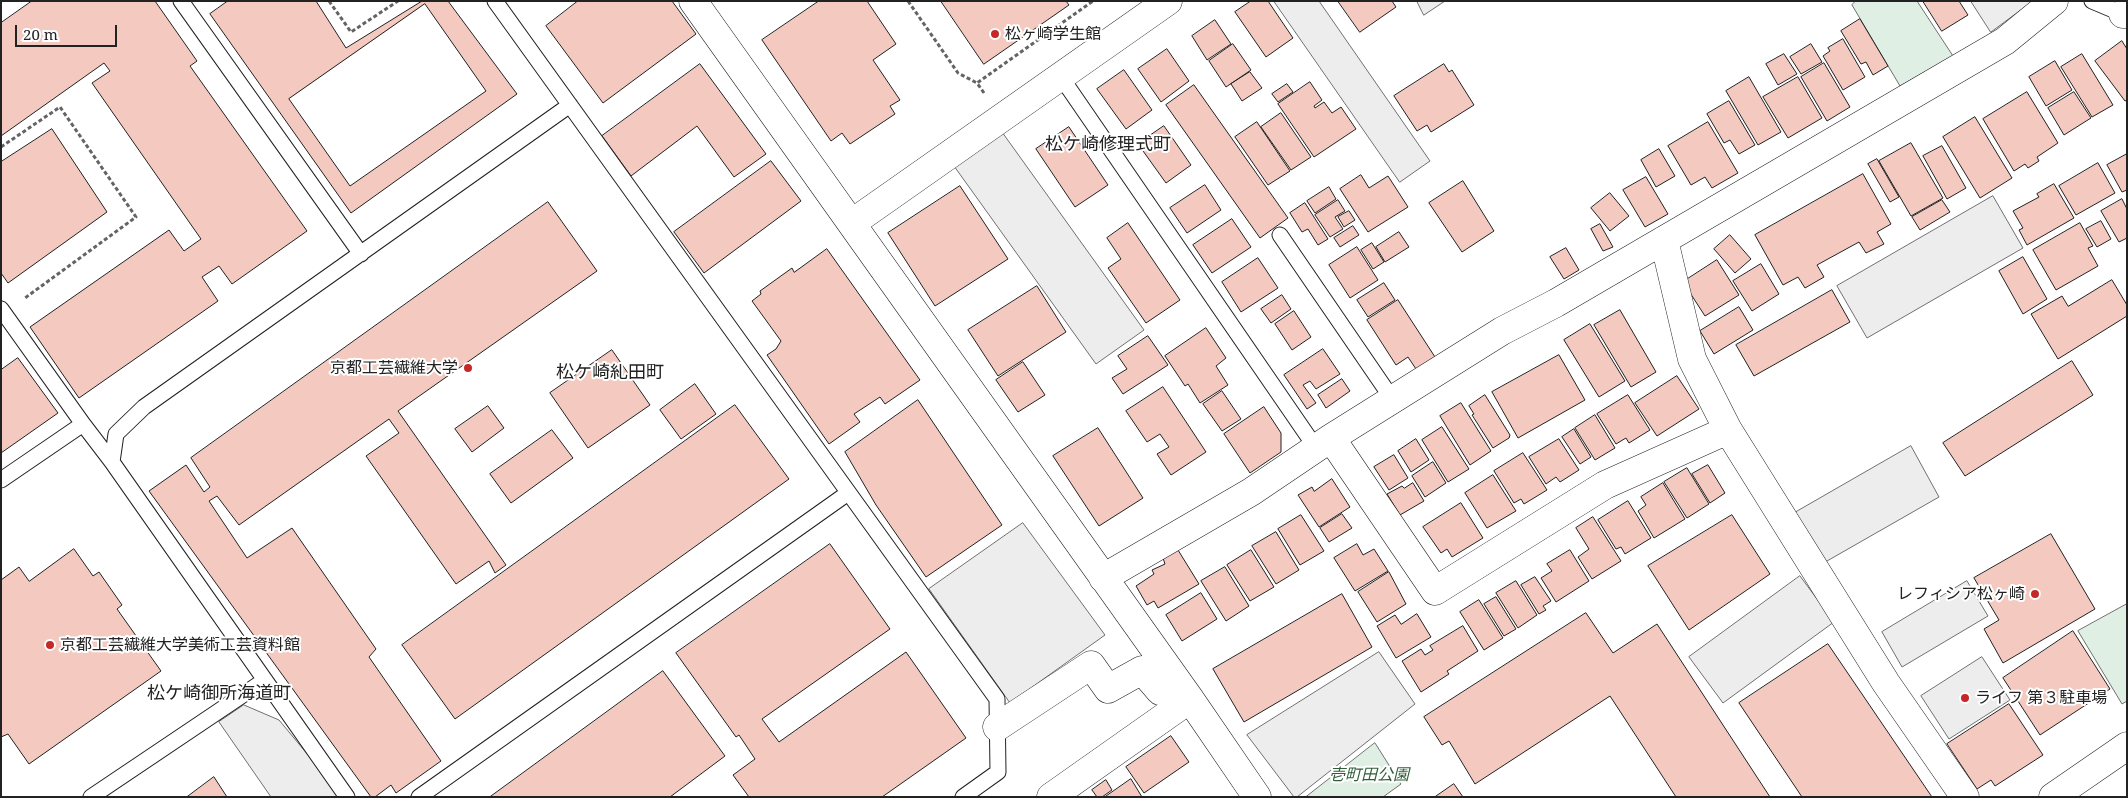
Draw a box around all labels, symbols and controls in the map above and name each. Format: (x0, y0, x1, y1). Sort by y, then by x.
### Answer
scale bar (18, 15, 120, 47)
text: 20 m (23, 24, 58, 44)
place label: 松ヶ崎学生館 (1005, 24, 1101, 44)
marker: 松ヶ崎学生館 (989, 28, 1001, 40)
district label: 松ケ崎修理式町 (1045, 134, 1171, 156)
place label: 京都工芸繊維大学 (330, 358, 458, 378)
marker: 京都工芸繊維大学 (462, 362, 474, 374)
district label: 松ケ崎糺田町 (556, 362, 664, 384)
place label: レフィシア松ヶ崎 (1897, 584, 2025, 604)
marker: レフィシア松ヶ崎 (2029, 588, 2041, 600)
place label: 京都工芸繊維大学美術工芸資料館 (60, 635, 300, 655)
marker: 京都工芸繊維大学美術工芸資料館 (44, 639, 56, 651)
district label: 松ケ崎御所海道町 (147, 683, 291, 705)
place label: ライフ 第３駐車場 (1975, 688, 2107, 708)
marker: ライフ 第３駐車場 (1959, 692, 1971, 704)
park label: 壱町田公園 (1329, 765, 1409, 785)

